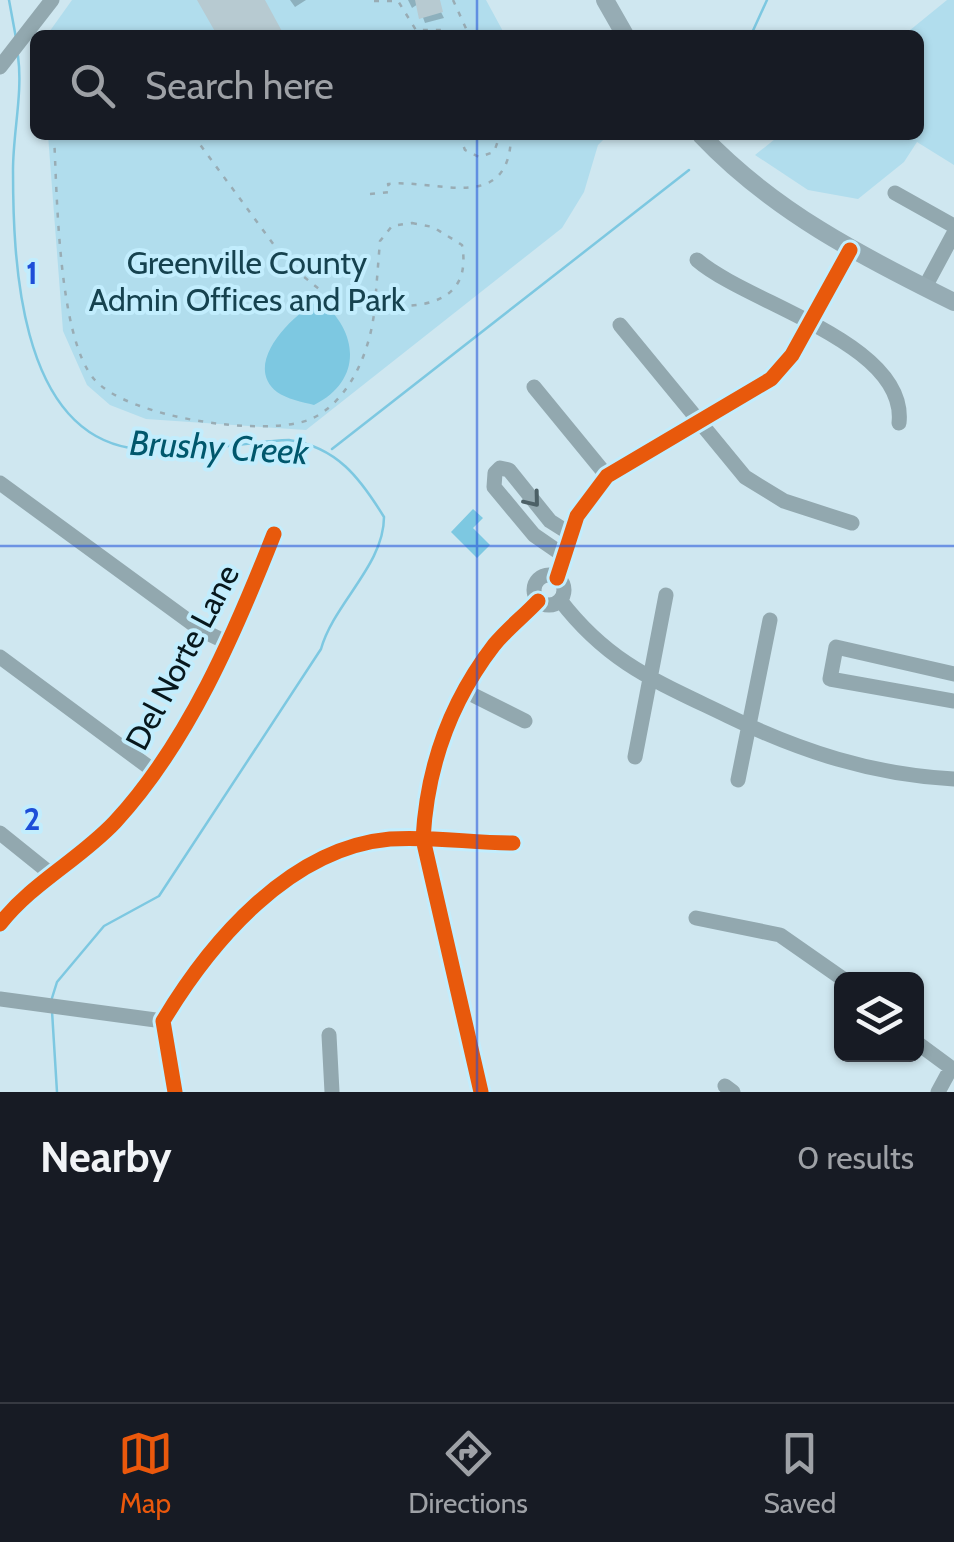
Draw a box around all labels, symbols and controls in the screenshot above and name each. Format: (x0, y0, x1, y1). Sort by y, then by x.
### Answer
search box (30, 30, 924, 140)
icon: search (65, 58, 120, 113)
text: Search here (145, 62, 334, 109)
park label: Greenville County Admin Offices and Park (89, 243, 406, 319)
text: 1 (26, 253, 38, 292)
water label: Brushy Creek (128, 421, 311, 473)
one-way arrow (521, 489, 539, 507)
street label: Del Norte Lane (117, 558, 247, 756)
text: 2 (24, 799, 40, 838)
map controls (834, 972, 924, 1062)
button: layers (834, 972, 924, 1062)
text: Nearby (40, 1131, 172, 1183)
text: 0 results (797, 1138, 914, 1177)
tab: Map (118, 1426, 173, 1520)
tab: Directions (408, 1426, 528, 1520)
tab: Saved (764, 1426, 836, 1520)

